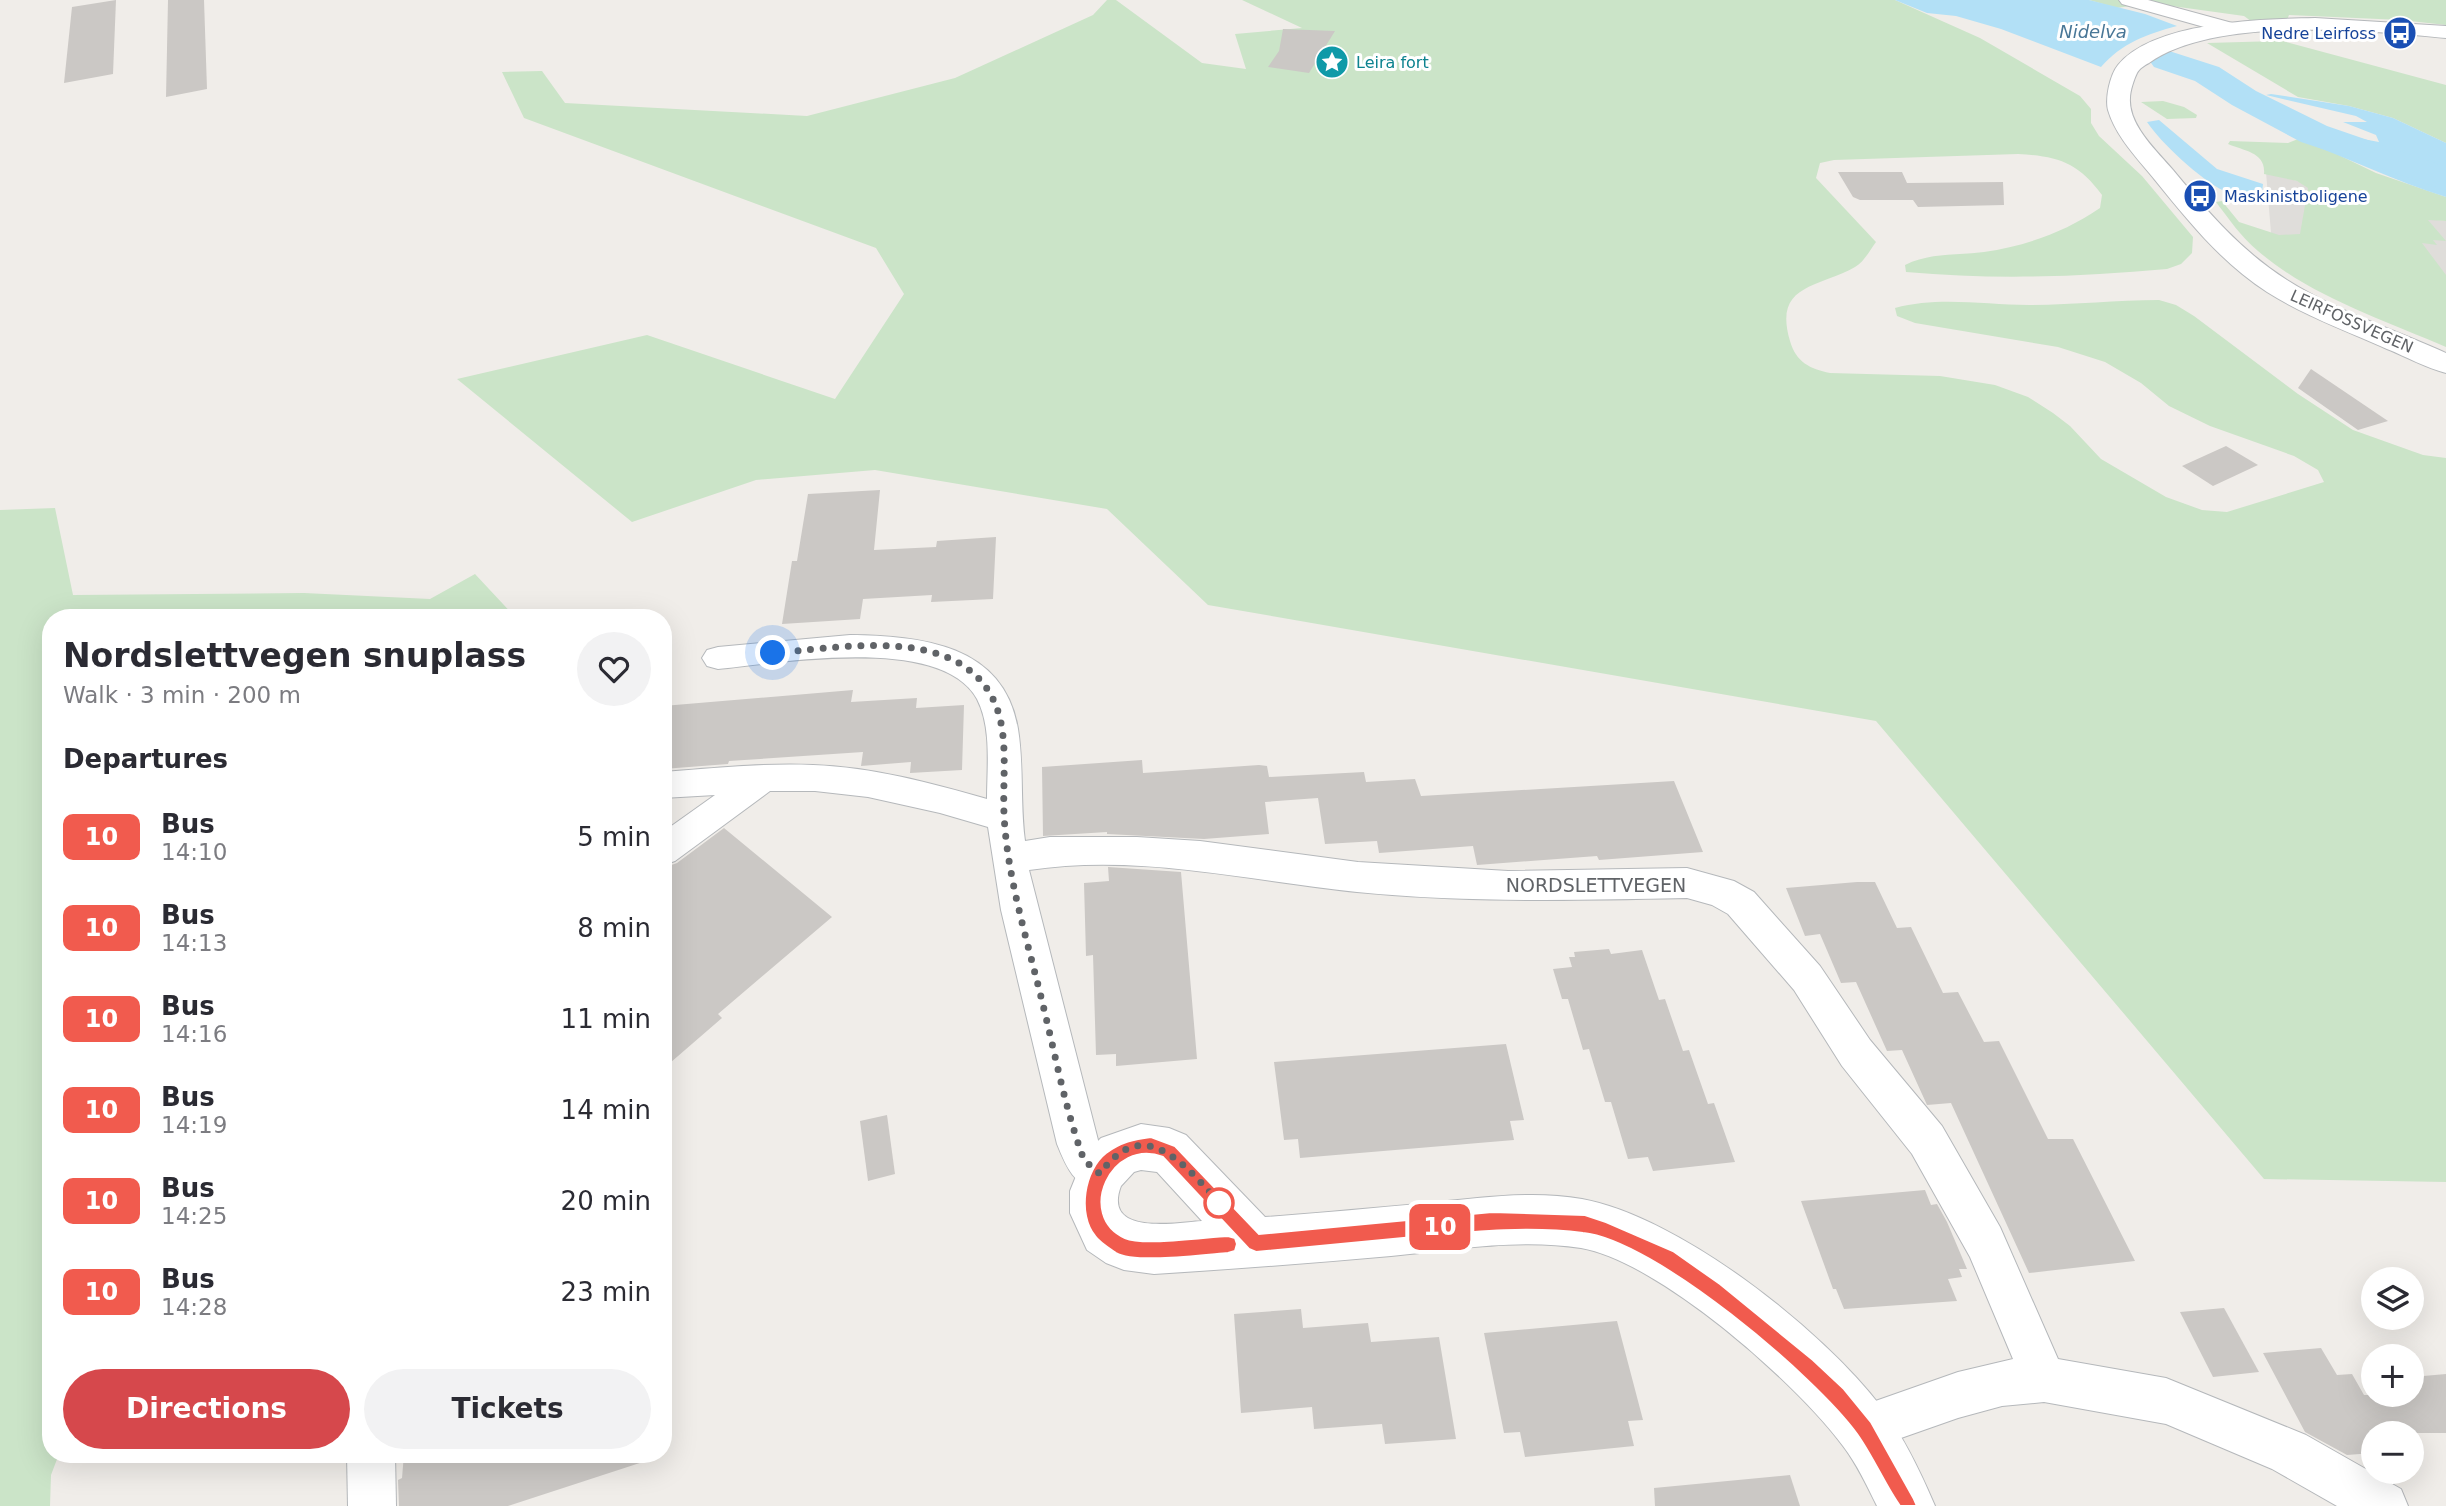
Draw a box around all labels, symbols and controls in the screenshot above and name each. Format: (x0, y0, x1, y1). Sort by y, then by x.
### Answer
bus stop icon: Nedre Leirfoss (2381, 14, 2419, 52)
water label: Nidelva (2059, 21, 2127, 42)
place label: Nedre Leirfoss (2261, 24, 2376, 43)
place icon: Leira fort (1313, 43, 1351, 81)
place label: Leira fort (1356, 53, 1429, 72)
bus stop icon: Maskinistboligene (2181, 177, 2219, 215)
place label: Maskinistboligene (2224, 187, 2368, 206)
street label: LEIRFOSSVEGEN (2287, 286, 2416, 357)
button: heart (577, 632, 651, 706)
your location (755, 635, 790, 670)
text: Nordslettvegen snuplass (63, 636, 526, 675)
text: Walk · 3 min · 200 m (63, 682, 301, 708)
text: Departures (63, 744, 228, 774)
text: Bus (161, 809, 215, 839)
text: 5 min (577, 822, 651, 852)
text: 10 (85, 823, 118, 851)
text: 14:10 (161, 839, 227, 865)
street label: NORDSLETTVEGEN (1506, 874, 1686, 896)
text: Bus (161, 900, 215, 930)
text: 8 min (577, 913, 651, 943)
text: 10 (85, 914, 118, 942)
text: 14:13 (161, 930, 227, 956)
text: Bus (161, 991, 215, 1021)
text: 11 min (561, 1004, 651, 1034)
text: 10 (85, 1005, 118, 1033)
text: 14:16 (161, 1021, 227, 1047)
text: Bus (161, 1082, 215, 1112)
text: 14 min (561, 1095, 651, 1125)
text: 10 (85, 1096, 118, 1124)
text: 14:19 (161, 1112, 227, 1138)
text: Bus (161, 1173, 215, 1203)
text: 20 min (561, 1186, 651, 1216)
text: 10 (85, 1187, 118, 1215)
unlabelled marker (1204, 1188, 1234, 1218)
text: 14:25 (161, 1203, 227, 1229)
line badge: 10 (1408, 1204, 1472, 1250)
text: 10 (1423, 1213, 1457, 1241)
text: Bus (161, 1264, 215, 1294)
map controls (2361, 1267, 2424, 1484)
button: layers (2361, 1267, 2424, 1330)
text: 23 min (561, 1277, 651, 1307)
text: 10 (85, 1278, 118, 1306)
text: 14:28 (161, 1294, 227, 1320)
button: + (2361, 1344, 2424, 1407)
button: Directions (63, 1369, 350, 1449)
button: Tickets (364, 1369, 651, 1449)
button: − (2361, 1421, 2424, 1484)

